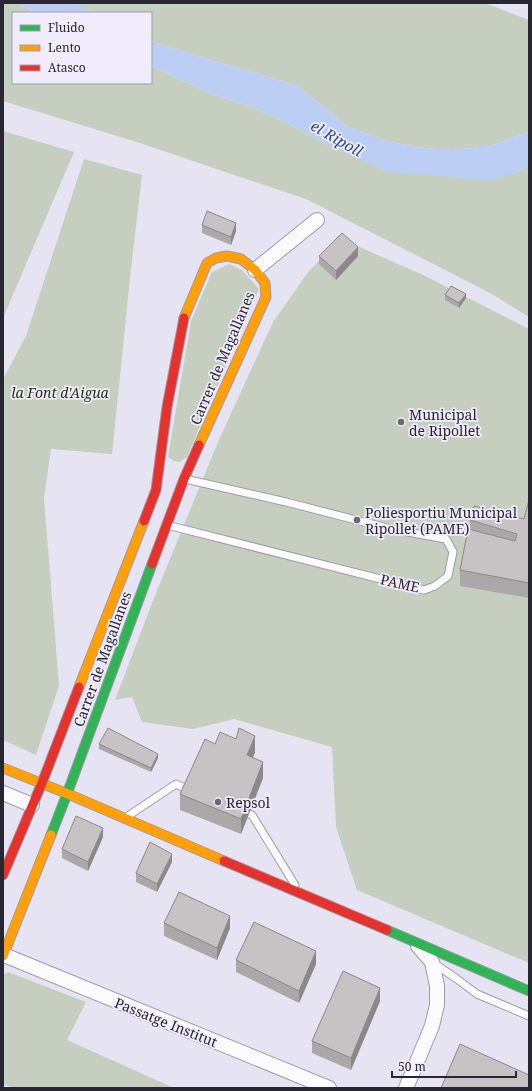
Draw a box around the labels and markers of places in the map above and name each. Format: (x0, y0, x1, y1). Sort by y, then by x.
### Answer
place label: Municipal de Ripollet (409, 405, 480, 440)
marker: Municipal de Ripollet (396, 417, 406, 427)
place label: Poliesportiu Municipal Ripollet (PAME) (365, 503, 518, 538)
marker: Poliesportiu Municipal Ripollet (PAME) (352, 515, 362, 525)
place label: Repsol (226, 793, 271, 812)
marker: Repsol (213, 797, 223, 807)

